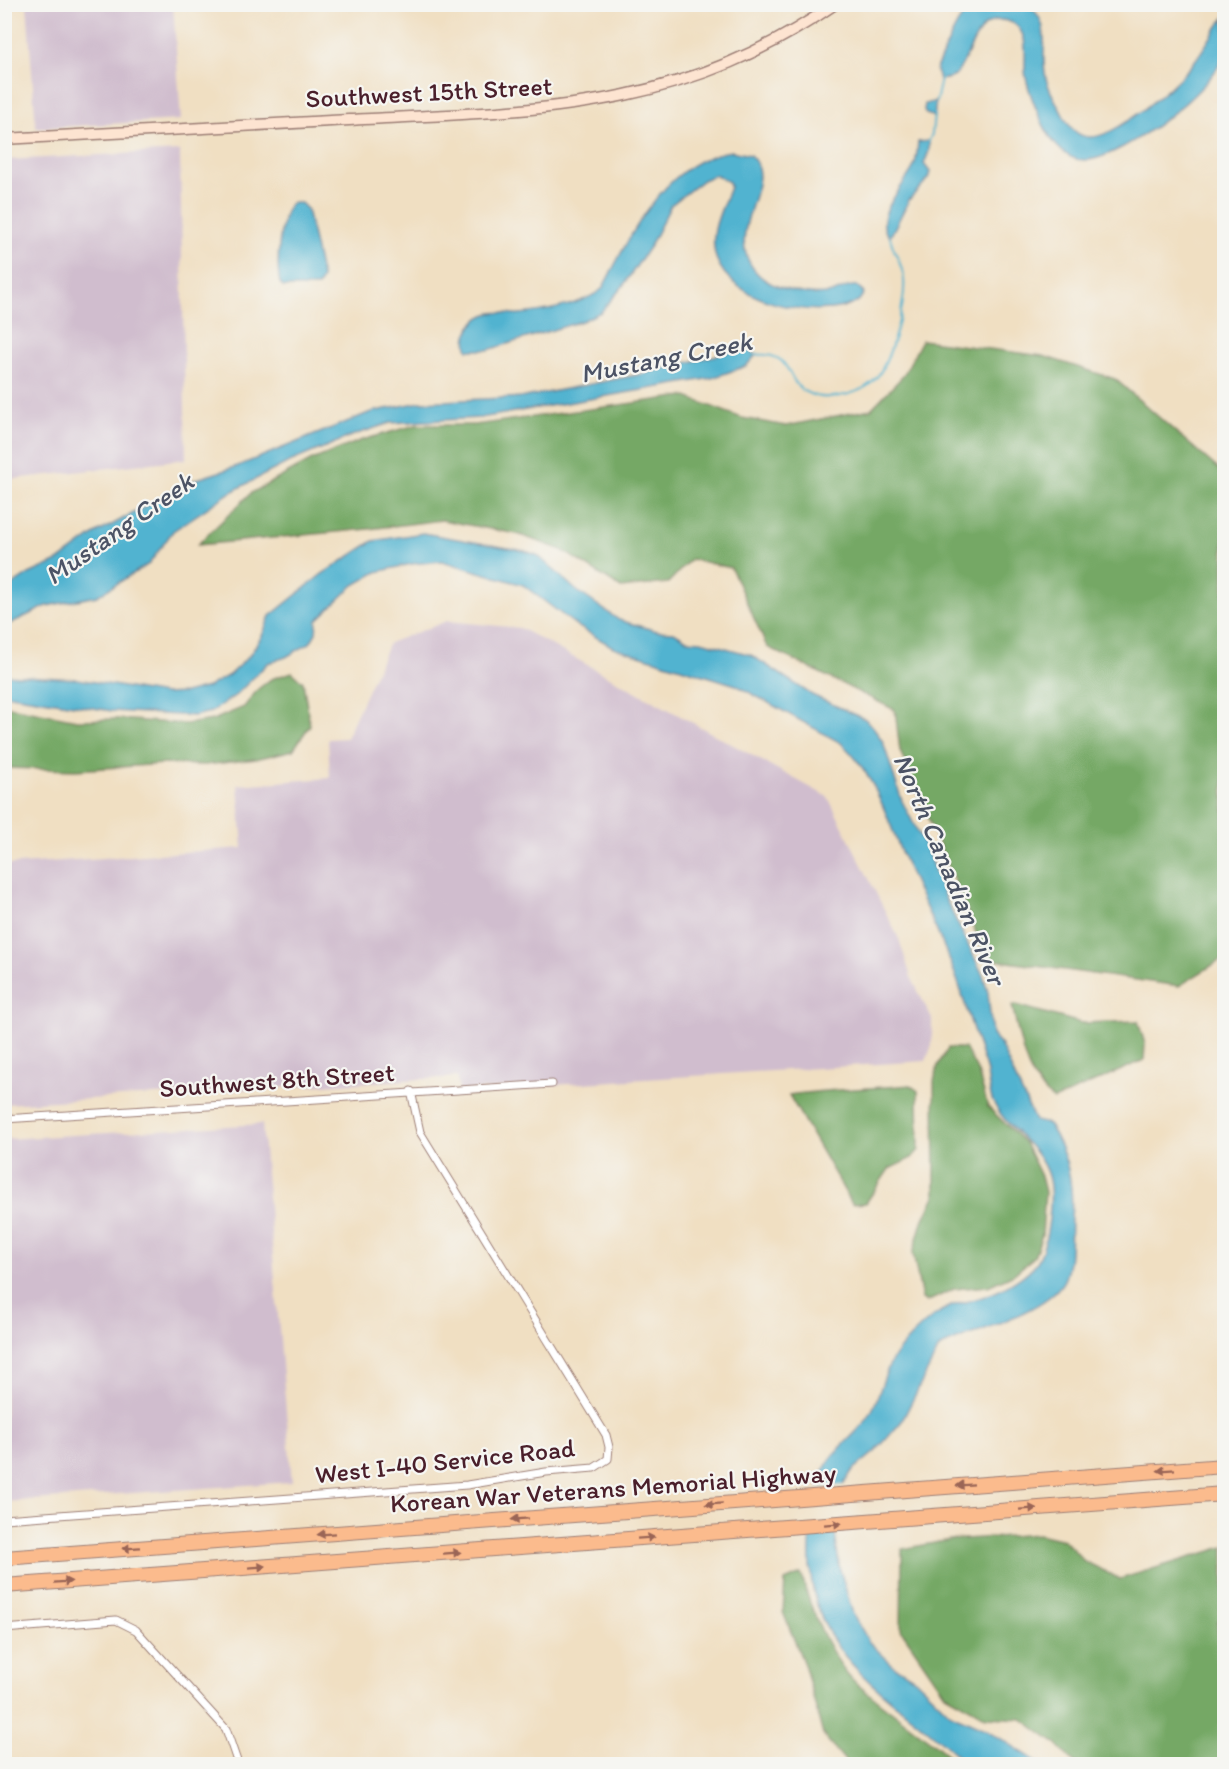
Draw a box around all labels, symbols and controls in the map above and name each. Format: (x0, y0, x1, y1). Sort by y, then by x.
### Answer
street label: Southwest 15th Street (305, 70, 553, 114)
water label: Mustang Creek (577, 324, 757, 390)
water label: Mustang Creek (38, 463, 201, 591)
water label: North Canadian River (886, 748, 1015, 992)
street label: Southwest 8th Street (158, 1056, 396, 1104)
street label: West I-40 Service Road (313, 1431, 577, 1491)
street label: Korean War Veterans Memorial Highway (389, 1456, 837, 1520)
one-way arrow (1157, 1465, 1176, 1475)
one-way arrow (955, 1480, 974, 1490)
one-way arrow (705, 1499, 724, 1509)
one-way arrow (1018, 1504, 1037, 1514)
one-way arrow (510, 1514, 529, 1524)
one-way arrow (824, 1519, 843, 1529)
one-way arrow (316, 1529, 335, 1538)
one-way arrow (637, 1533, 656, 1543)
one-way arrow (122, 1543, 141, 1553)
one-way arrow (442, 1548, 461, 1557)
one-way arrow (248, 1562, 267, 1572)
one-way arrow (53, 1577, 72, 1587)

